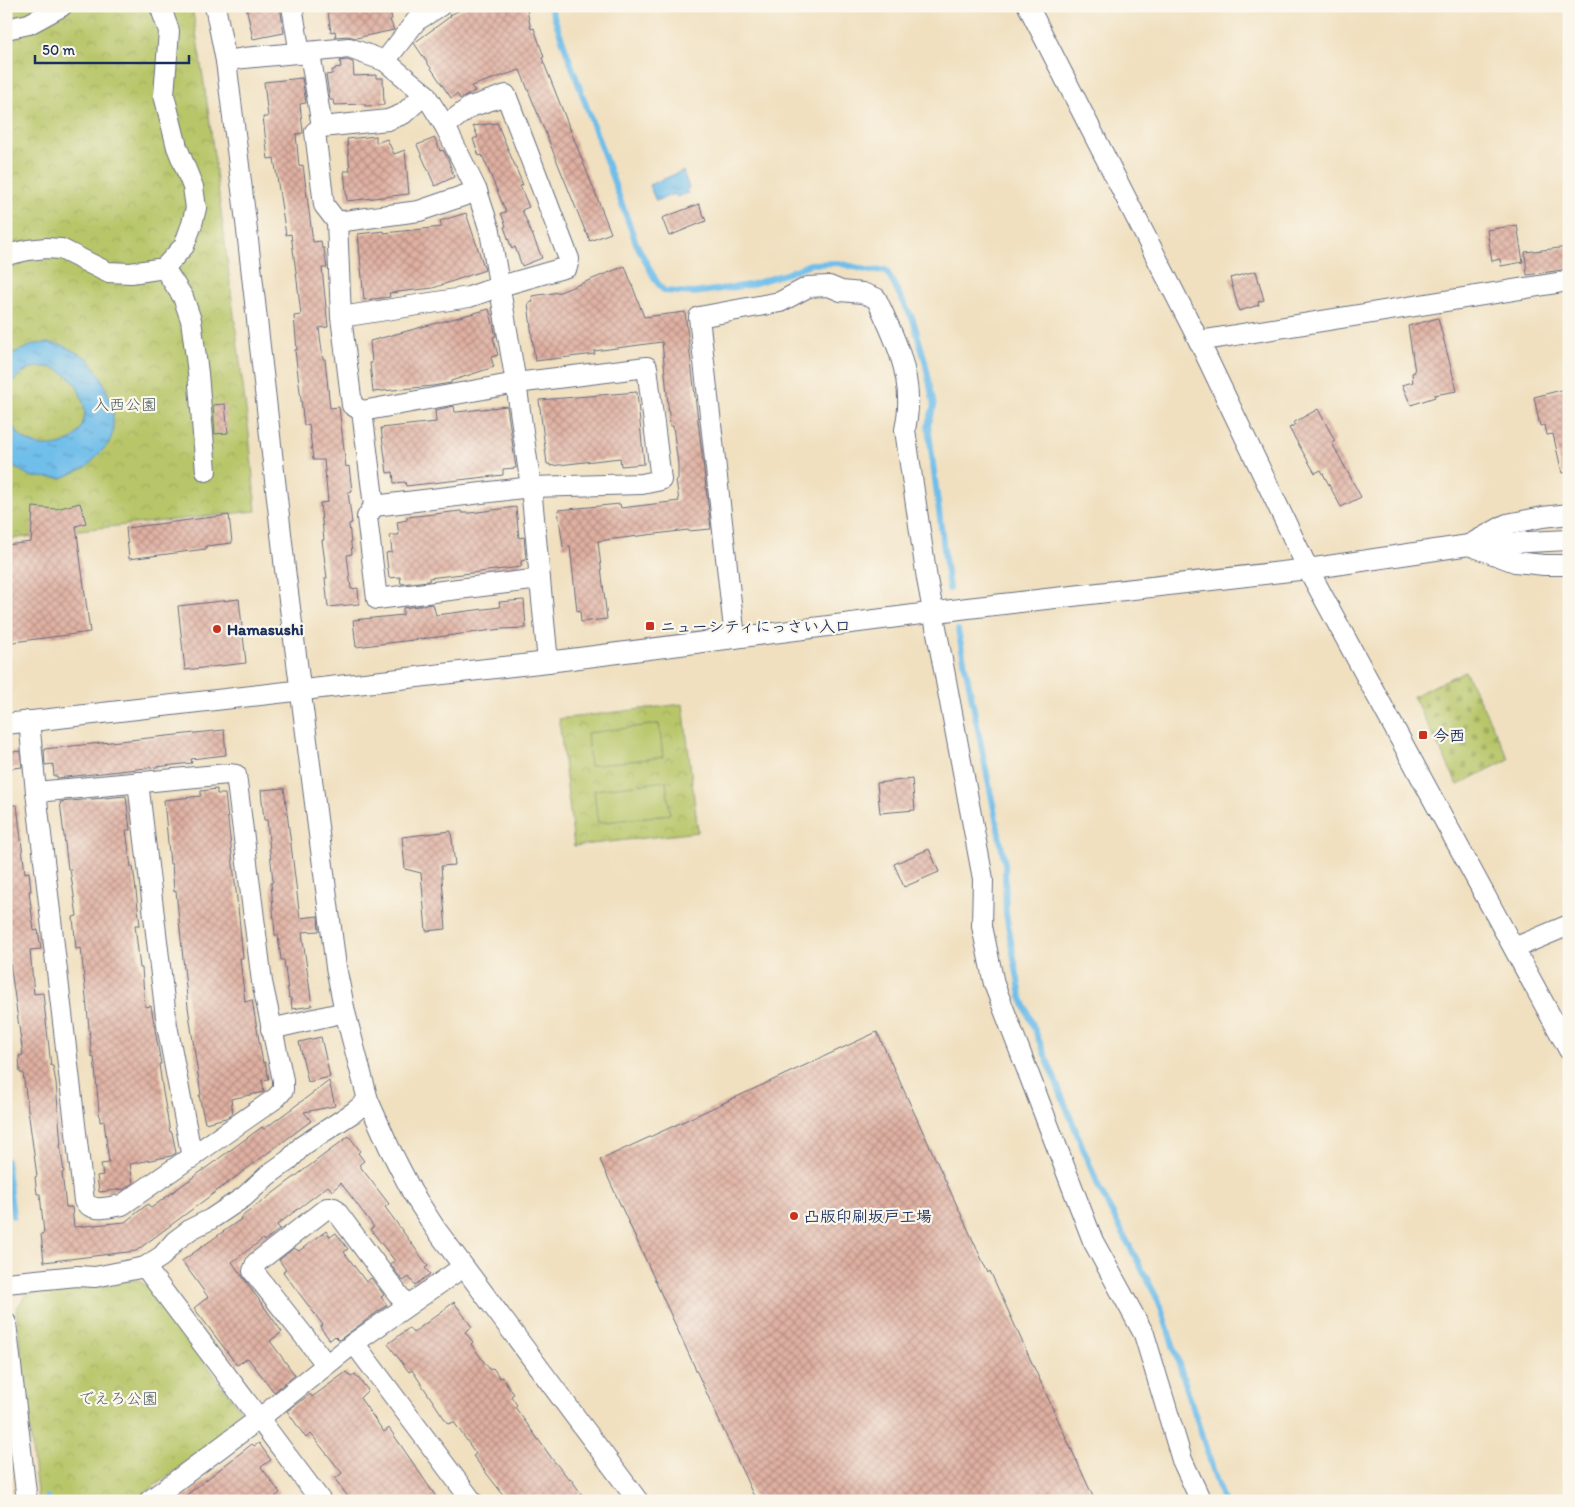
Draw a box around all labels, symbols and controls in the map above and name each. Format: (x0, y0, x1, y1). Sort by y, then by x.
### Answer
scale bar (35, 32, 189, 64)
text: 50 m (42, 41, 75, 59)
park label: 入西公園 (93, 395, 157, 414)
place label: ニューシティにっさい入口 (660, 617, 851, 636)
place label: Hamasushi (227, 620, 304, 639)
marker: ニューシティにっさい入口 (644, 620, 656, 632)
marker: Hamasushi (211, 623, 223, 635)
place label: 今西 (1433, 726, 1465, 745)
marker: 今西 (1417, 729, 1429, 741)
place label: 凸版印刷坂戸工場 (804, 1207, 932, 1226)
marker: 凸版印刷坂戸工場 (788, 1210, 800, 1222)
park label: でえろ公園 (78, 1389, 158, 1408)

